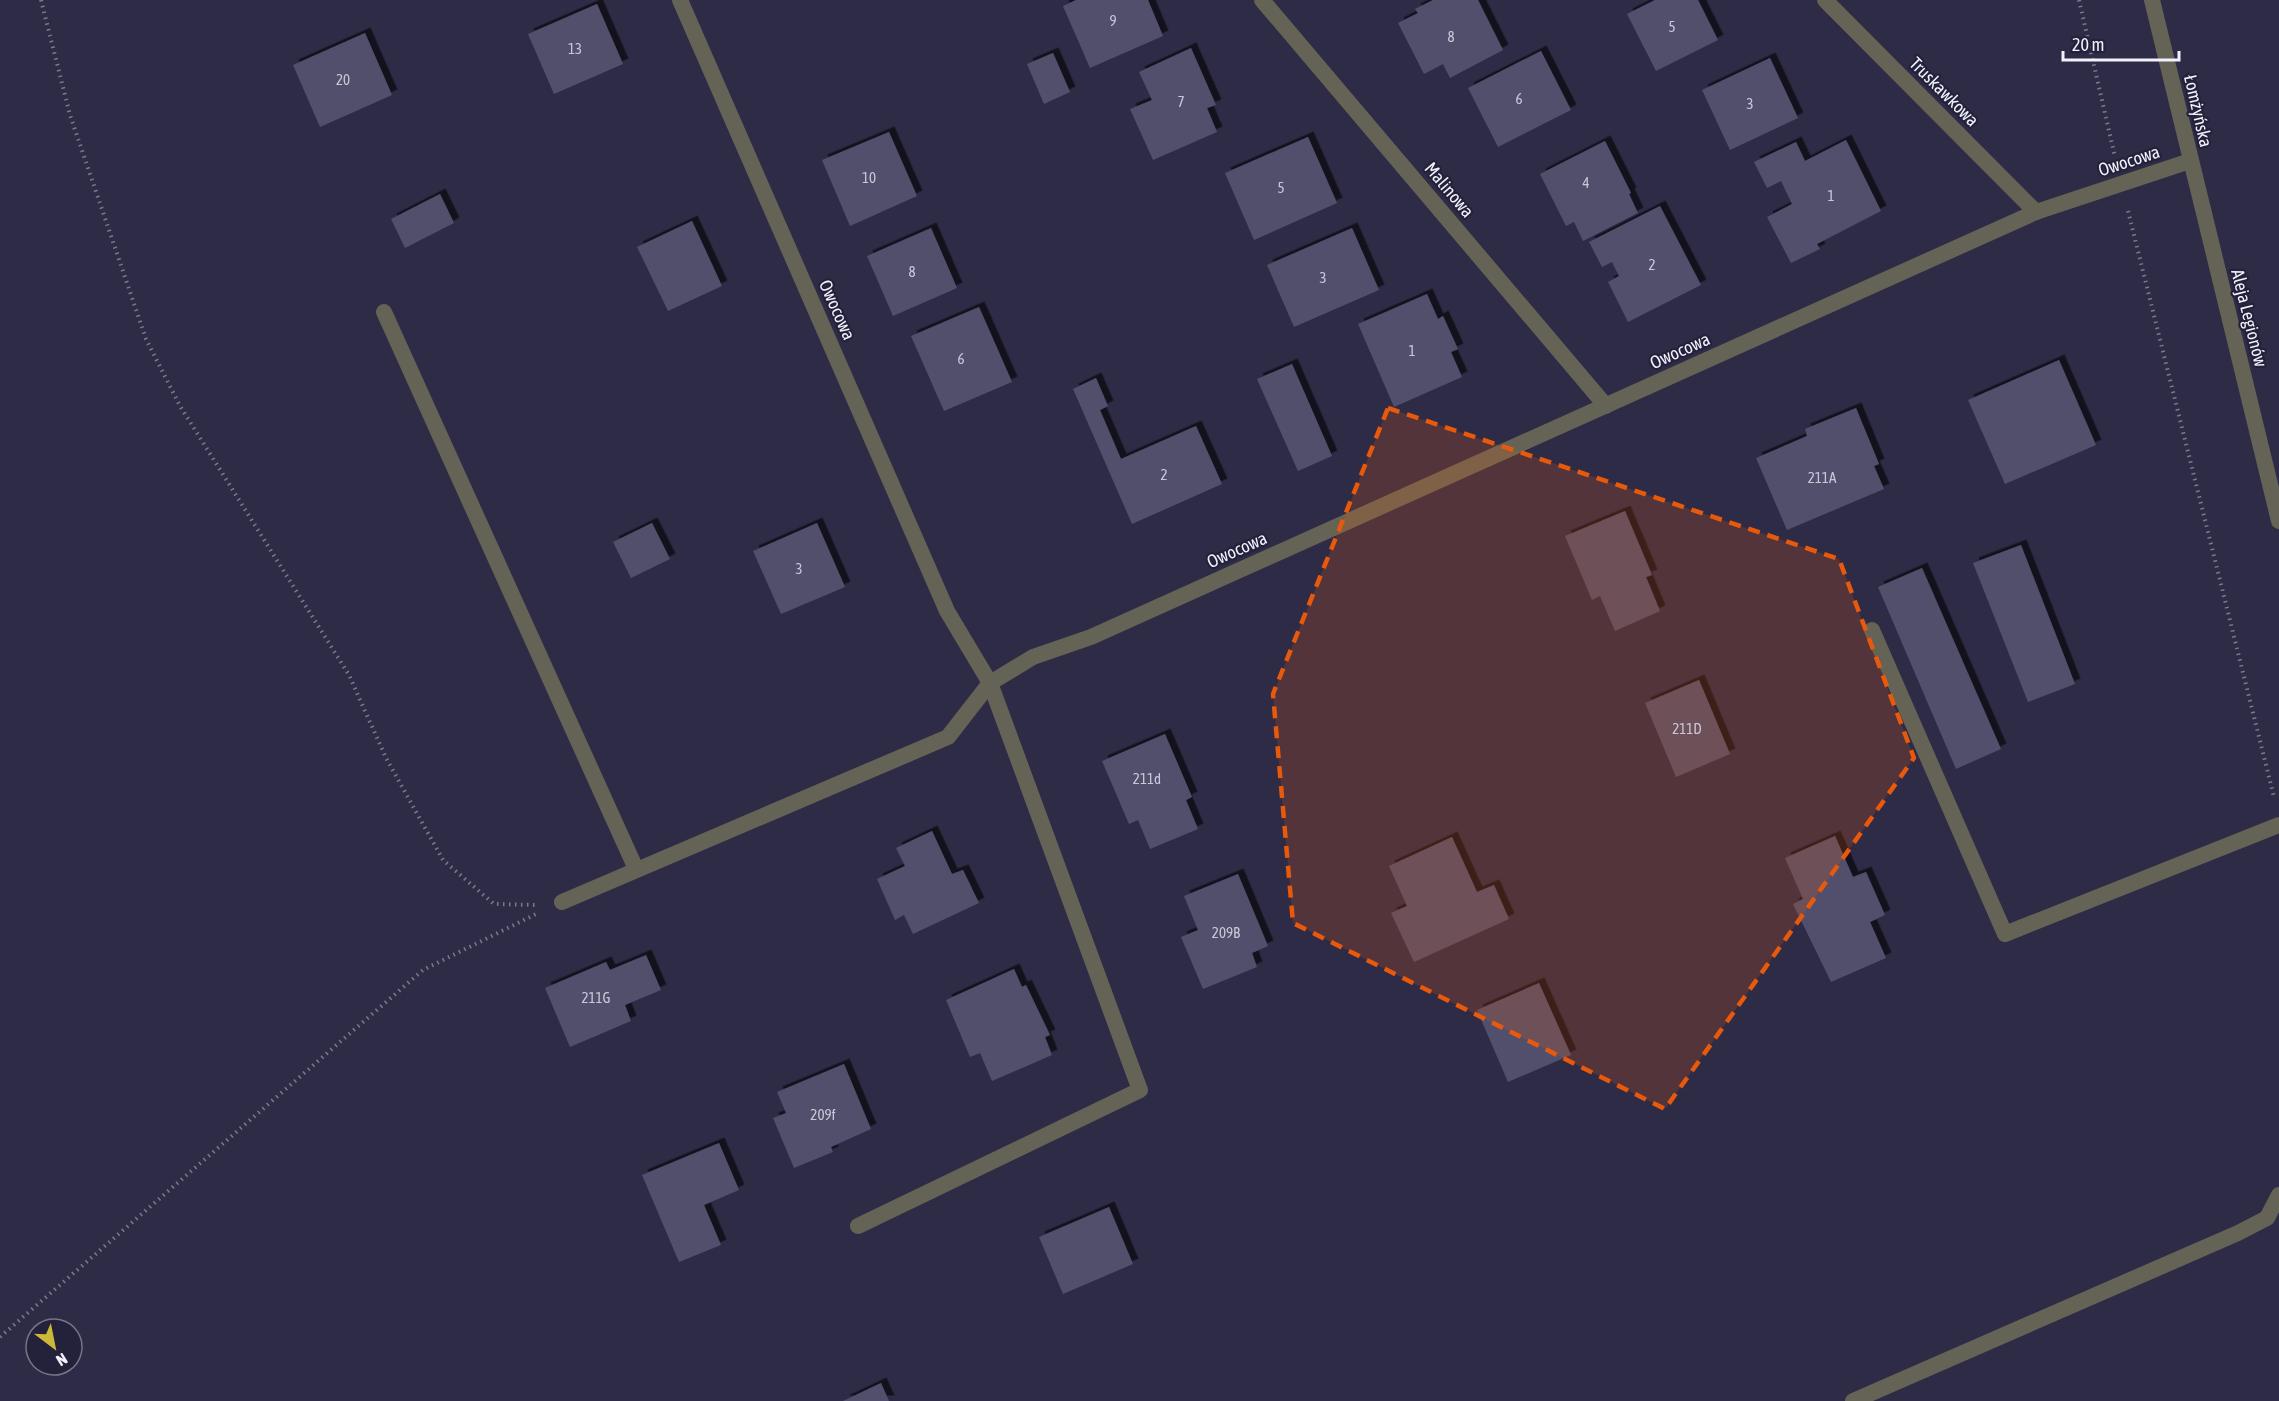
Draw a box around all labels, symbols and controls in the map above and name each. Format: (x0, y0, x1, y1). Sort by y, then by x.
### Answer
house number: 9 (1109, 12, 1117, 29)
house number: 5 (1668, 18, 1676, 35)
scale bar (2063, 24, 2178, 62)
house number: 8 (1447, 28, 1455, 45)
text: 20 m (2072, 34, 2104, 55)
house number: 13 (568, 40, 582, 57)
street label: Truskawkowa (1905, 53, 1983, 131)
house number: 20 (336, 71, 350, 88)
street label: Łomżyńska (2180, 73, 2217, 149)
house number: 6 (1515, 90, 1523, 107)
house number: 7 (1177, 93, 1185, 110)
house number: 3 (1746, 95, 1754, 112)
street label: Owocowa (2095, 141, 2162, 180)
street label: Malinowa (1420, 158, 1478, 221)
house number: 10 (862, 169, 876, 186)
house number: 4 (1582, 174, 1590, 191)
house number: 5 (1277, 179, 1285, 196)
house number: 1 (1827, 187, 1835, 204)
house number: 2 (1648, 256, 1656, 273)
house number: 8 (908, 263, 916, 280)
street label: Aleja Legionów (2227, 267, 2272, 369)
house number: 3 (1319, 269, 1327, 286)
street label: Owocowa (815, 277, 860, 343)
street label: Owocowa (1647, 328, 1713, 373)
house number: 1 (1408, 342, 1416, 359)
house number: 6 (957, 350, 965, 367)
house number: 2 (1160, 466, 1168, 483)
house number: 211A (1808, 469, 1837, 486)
street label: Owocowa (1204, 527, 1270, 572)
house number: 3 (795, 560, 803, 577)
house number: 211D (1672, 720, 1702, 737)
house number: 211d (1133, 770, 1161, 787)
house number: 209B (1212, 924, 1240, 941)
house number: 211G (581, 989, 611, 1006)
house number: 209f (810, 1106, 836, 1123)
north arrow (24, 1317, 84, 1377)
text: N (53, 1350, 71, 1370)

